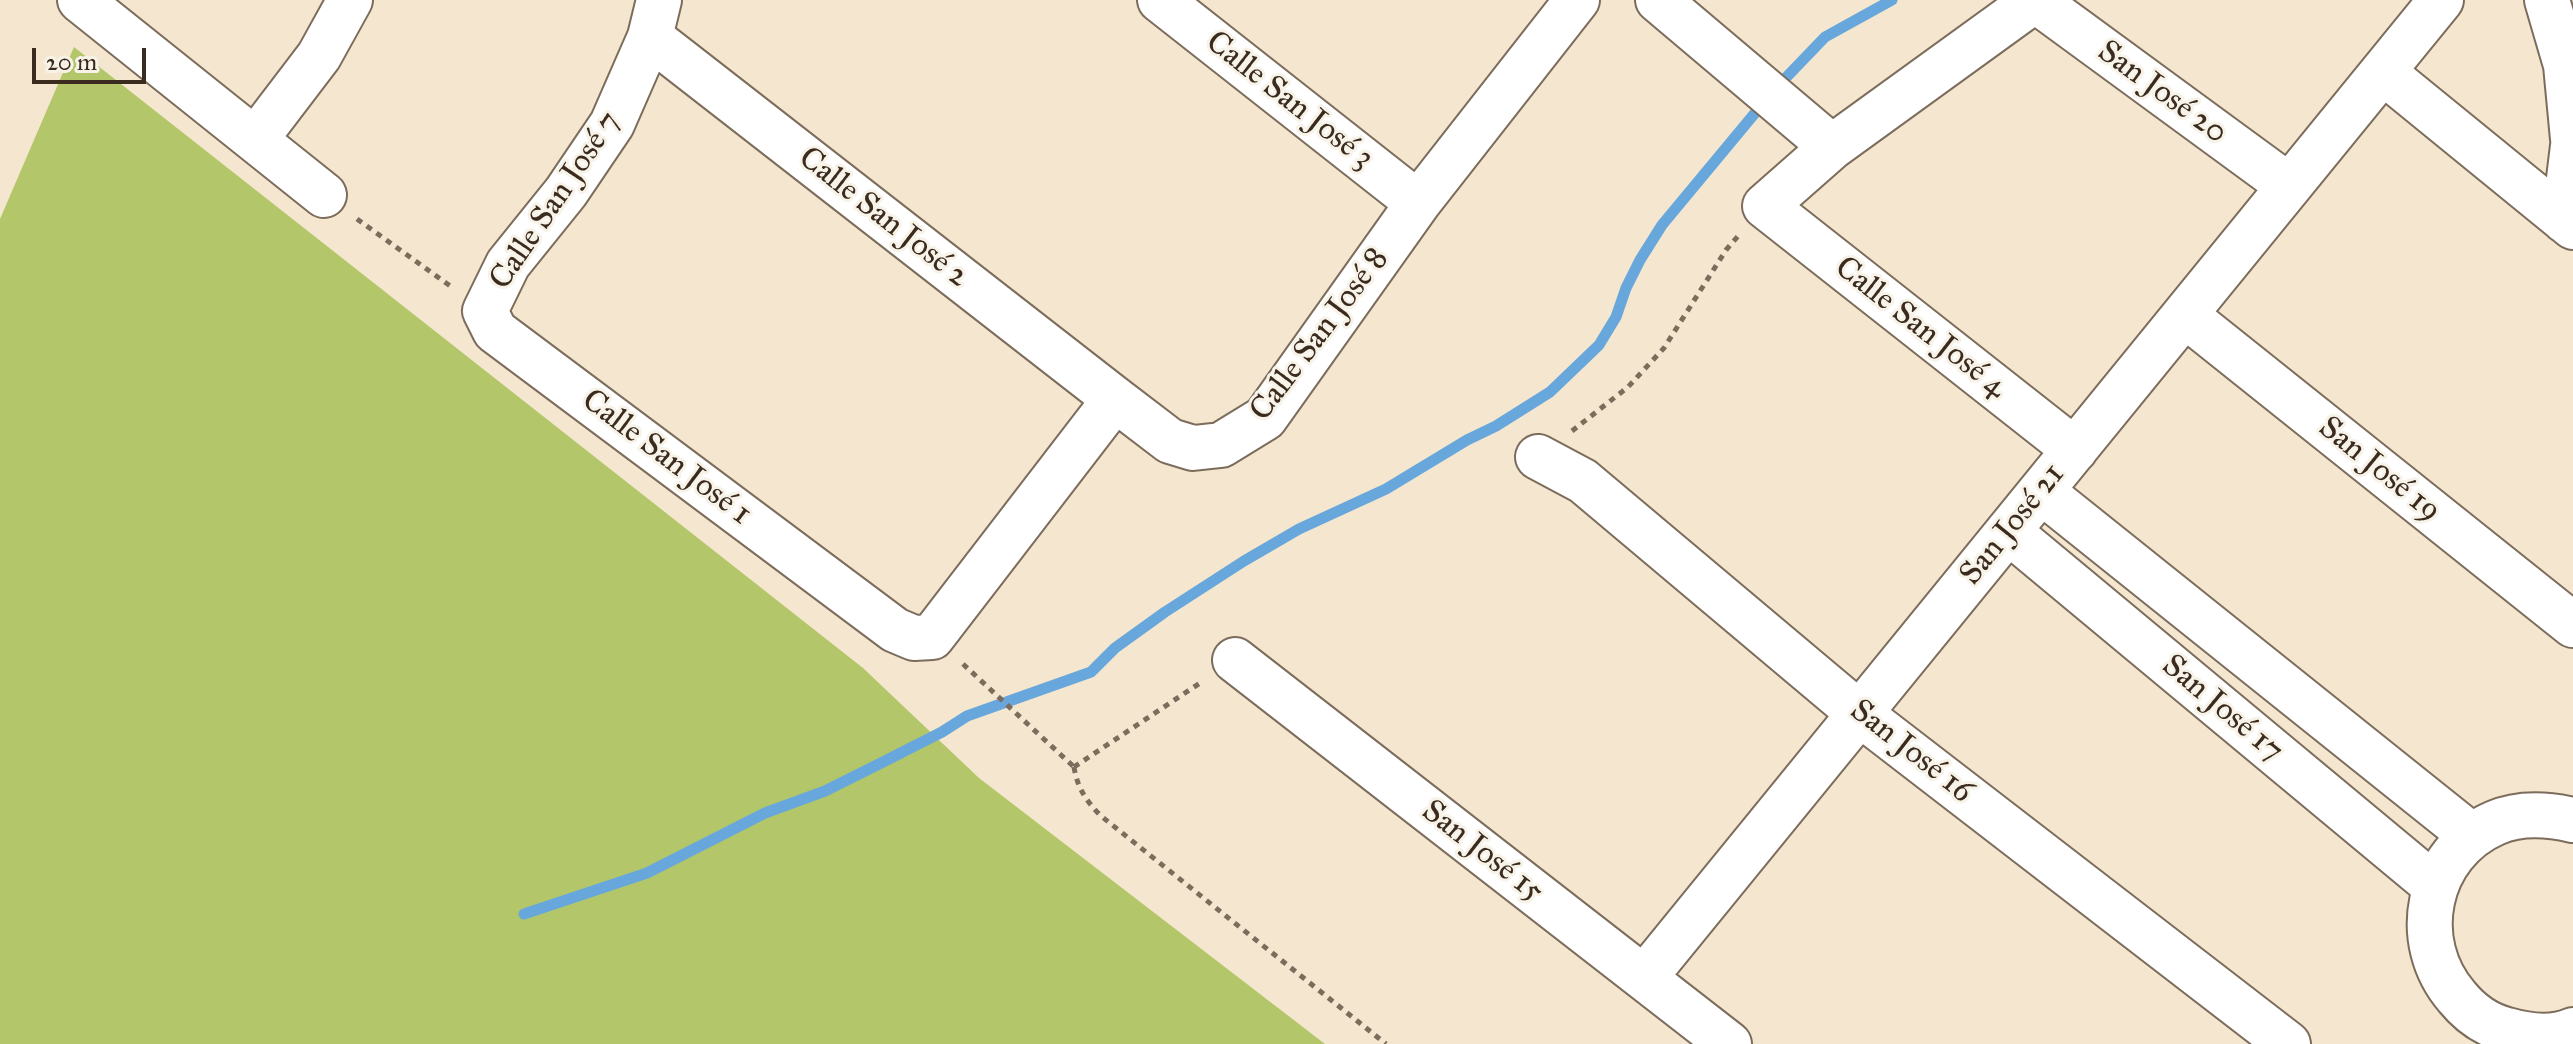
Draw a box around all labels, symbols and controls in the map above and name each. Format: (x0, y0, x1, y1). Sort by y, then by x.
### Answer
street label: Calle San José 3 (1198, 24, 1380, 178)
scale bar (36, 32, 150, 82)
street label: San José 20 (2090, 33, 2234, 153)
text: 20 m (46, 47, 97, 77)
street label: Calle San José 7 (482, 105, 630, 297)
street label: Calle San José 2 (790, 140, 976, 296)
street label: Calle San José 8 (1243, 241, 1397, 429)
street label: Calle San José 4 (1827, 249, 2013, 407)
street label: Calle San José 1 (574, 382, 758, 534)
street label: San José 19 (2310, 409, 2448, 531)
street label: San José 21 (1952, 457, 2074, 593)
street label: San José 17 (2154, 647, 2290, 771)
street label: San José 16 (1842, 692, 1980, 812)
street label: San José 15 (1413, 793, 1551, 911)

